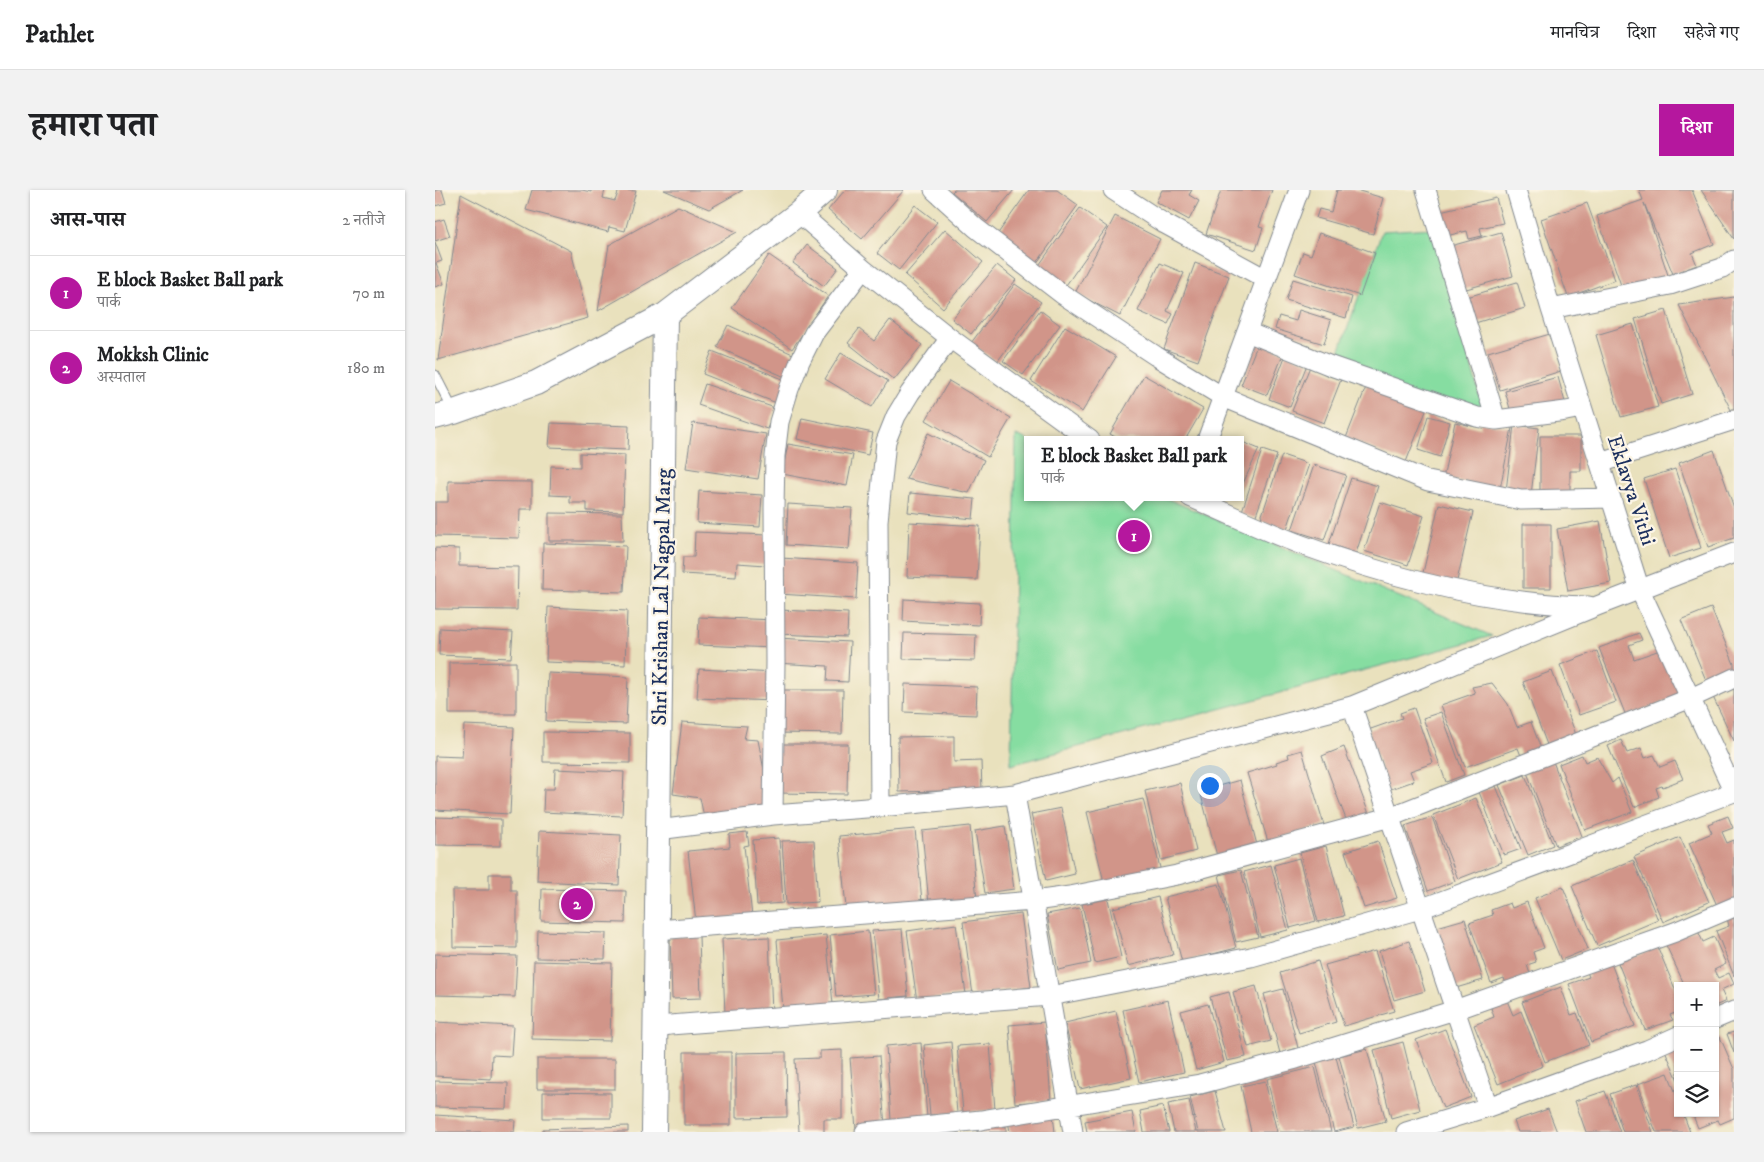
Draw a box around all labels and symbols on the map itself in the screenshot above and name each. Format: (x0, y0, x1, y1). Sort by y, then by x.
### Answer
street label: Eklavya Vithi (1601, 432, 1661, 549)
street label: Shri Krishan Lal Nagpal Marg (647, 467, 677, 726)
pin: 1 (1118, 517, 1150, 555)
your location (1197, 773, 1223, 799)
pin: 2 (561, 885, 593, 923)

